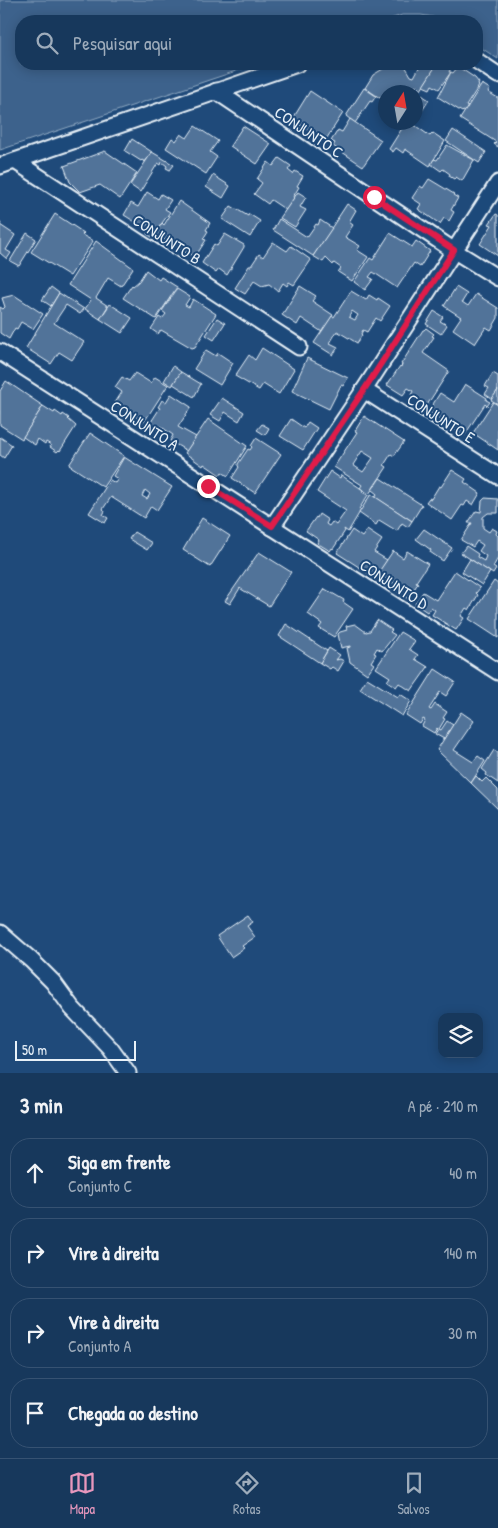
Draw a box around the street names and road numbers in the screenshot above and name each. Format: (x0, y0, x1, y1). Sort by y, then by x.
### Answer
street label: CONJUNTO C (270, 101, 348, 163)
street label: CONJUNTO B (128, 209, 206, 269)
street label: CONJUNTO E (403, 388, 479, 448)
street label: CONJUNTO A (107, 395, 184, 455)
street label: CONJUNTO D (356, 554, 433, 614)

